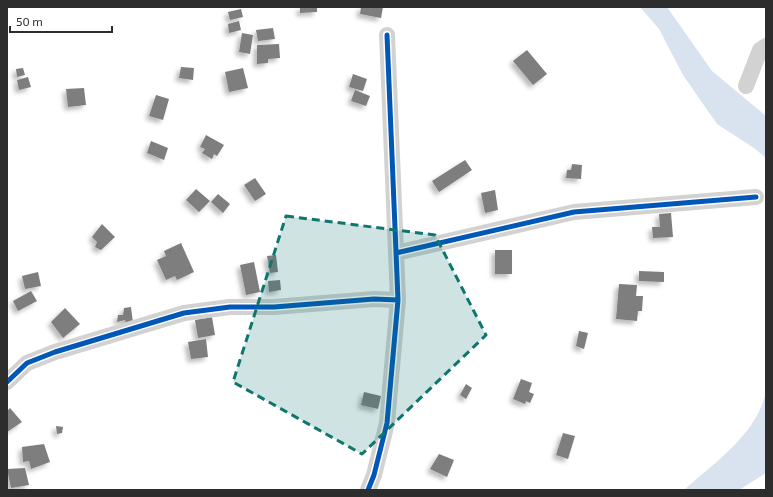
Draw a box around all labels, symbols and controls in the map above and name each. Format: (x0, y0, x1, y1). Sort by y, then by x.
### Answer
scale bar (10, 8, 112, 34)
text: 50 m (16, 14, 43, 28)

